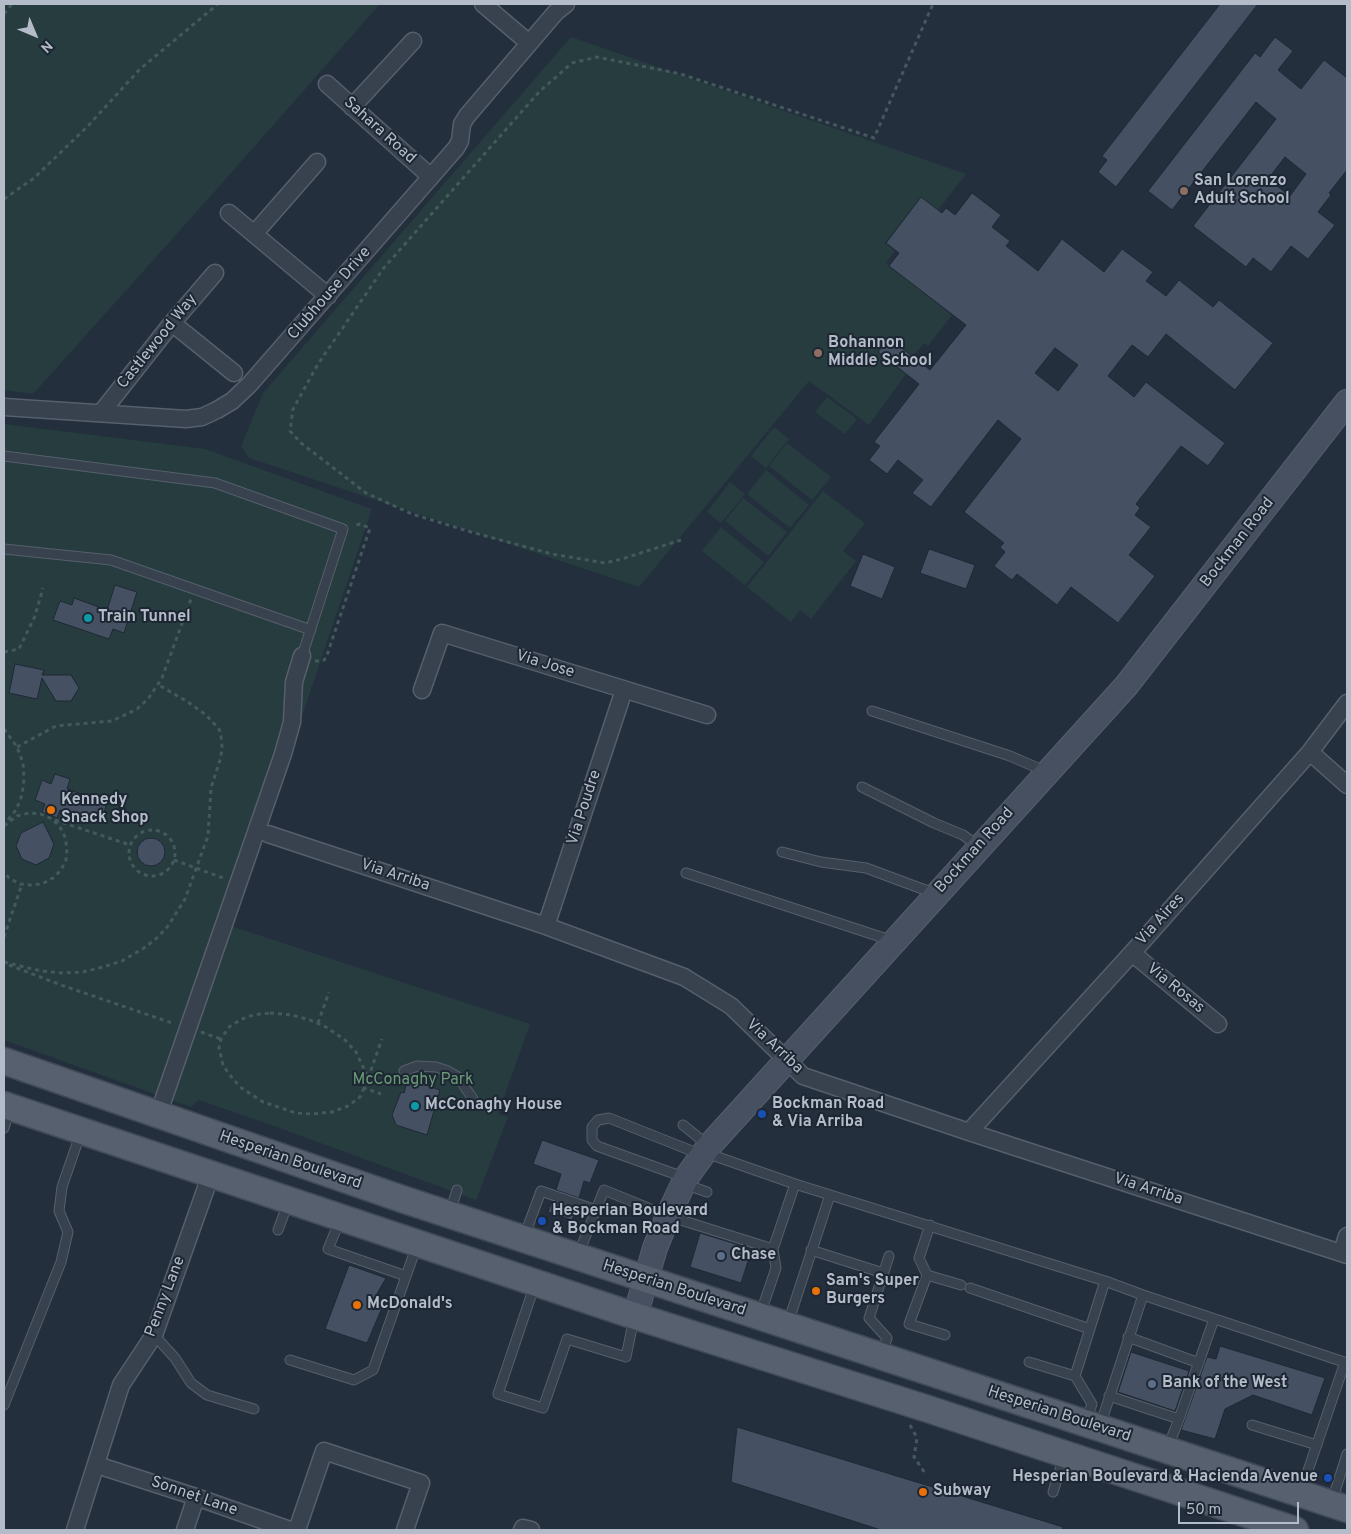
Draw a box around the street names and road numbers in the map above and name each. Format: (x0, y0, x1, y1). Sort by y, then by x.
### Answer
street label: Sahara Road (339, 93, 419, 169)
street label: Clubhouse Drive (284, 243, 376, 345)
street label: Castlewood Way (114, 291, 202, 393)
street label: Bockman Road (1197, 494, 1279, 592)
street label: Via Jose (513, 647, 577, 683)
street label: Via Poudre (564, 768, 606, 848)
street label: Bockman Road (932, 804, 1018, 898)
street label: Via Arriba (358, 856, 432, 896)
street label: Via Aires (1133, 890, 1189, 950)
street label: Via Rosas (1142, 960, 1208, 1018)
street label: Via Arriba (741, 1016, 807, 1078)
street label: Hesperian Boulevard (216, 1128, 364, 1194)
street label: Via Arriba (1111, 1170, 1185, 1210)
street label: Penny Lane (142, 1254, 190, 1340)
street label: Hesperian Boulevard (600, 1257, 748, 1321)
street label: Hesperian Boulevard (985, 1383, 1133, 1447)
street label: Sonnet Lane (148, 1473, 240, 1521)

